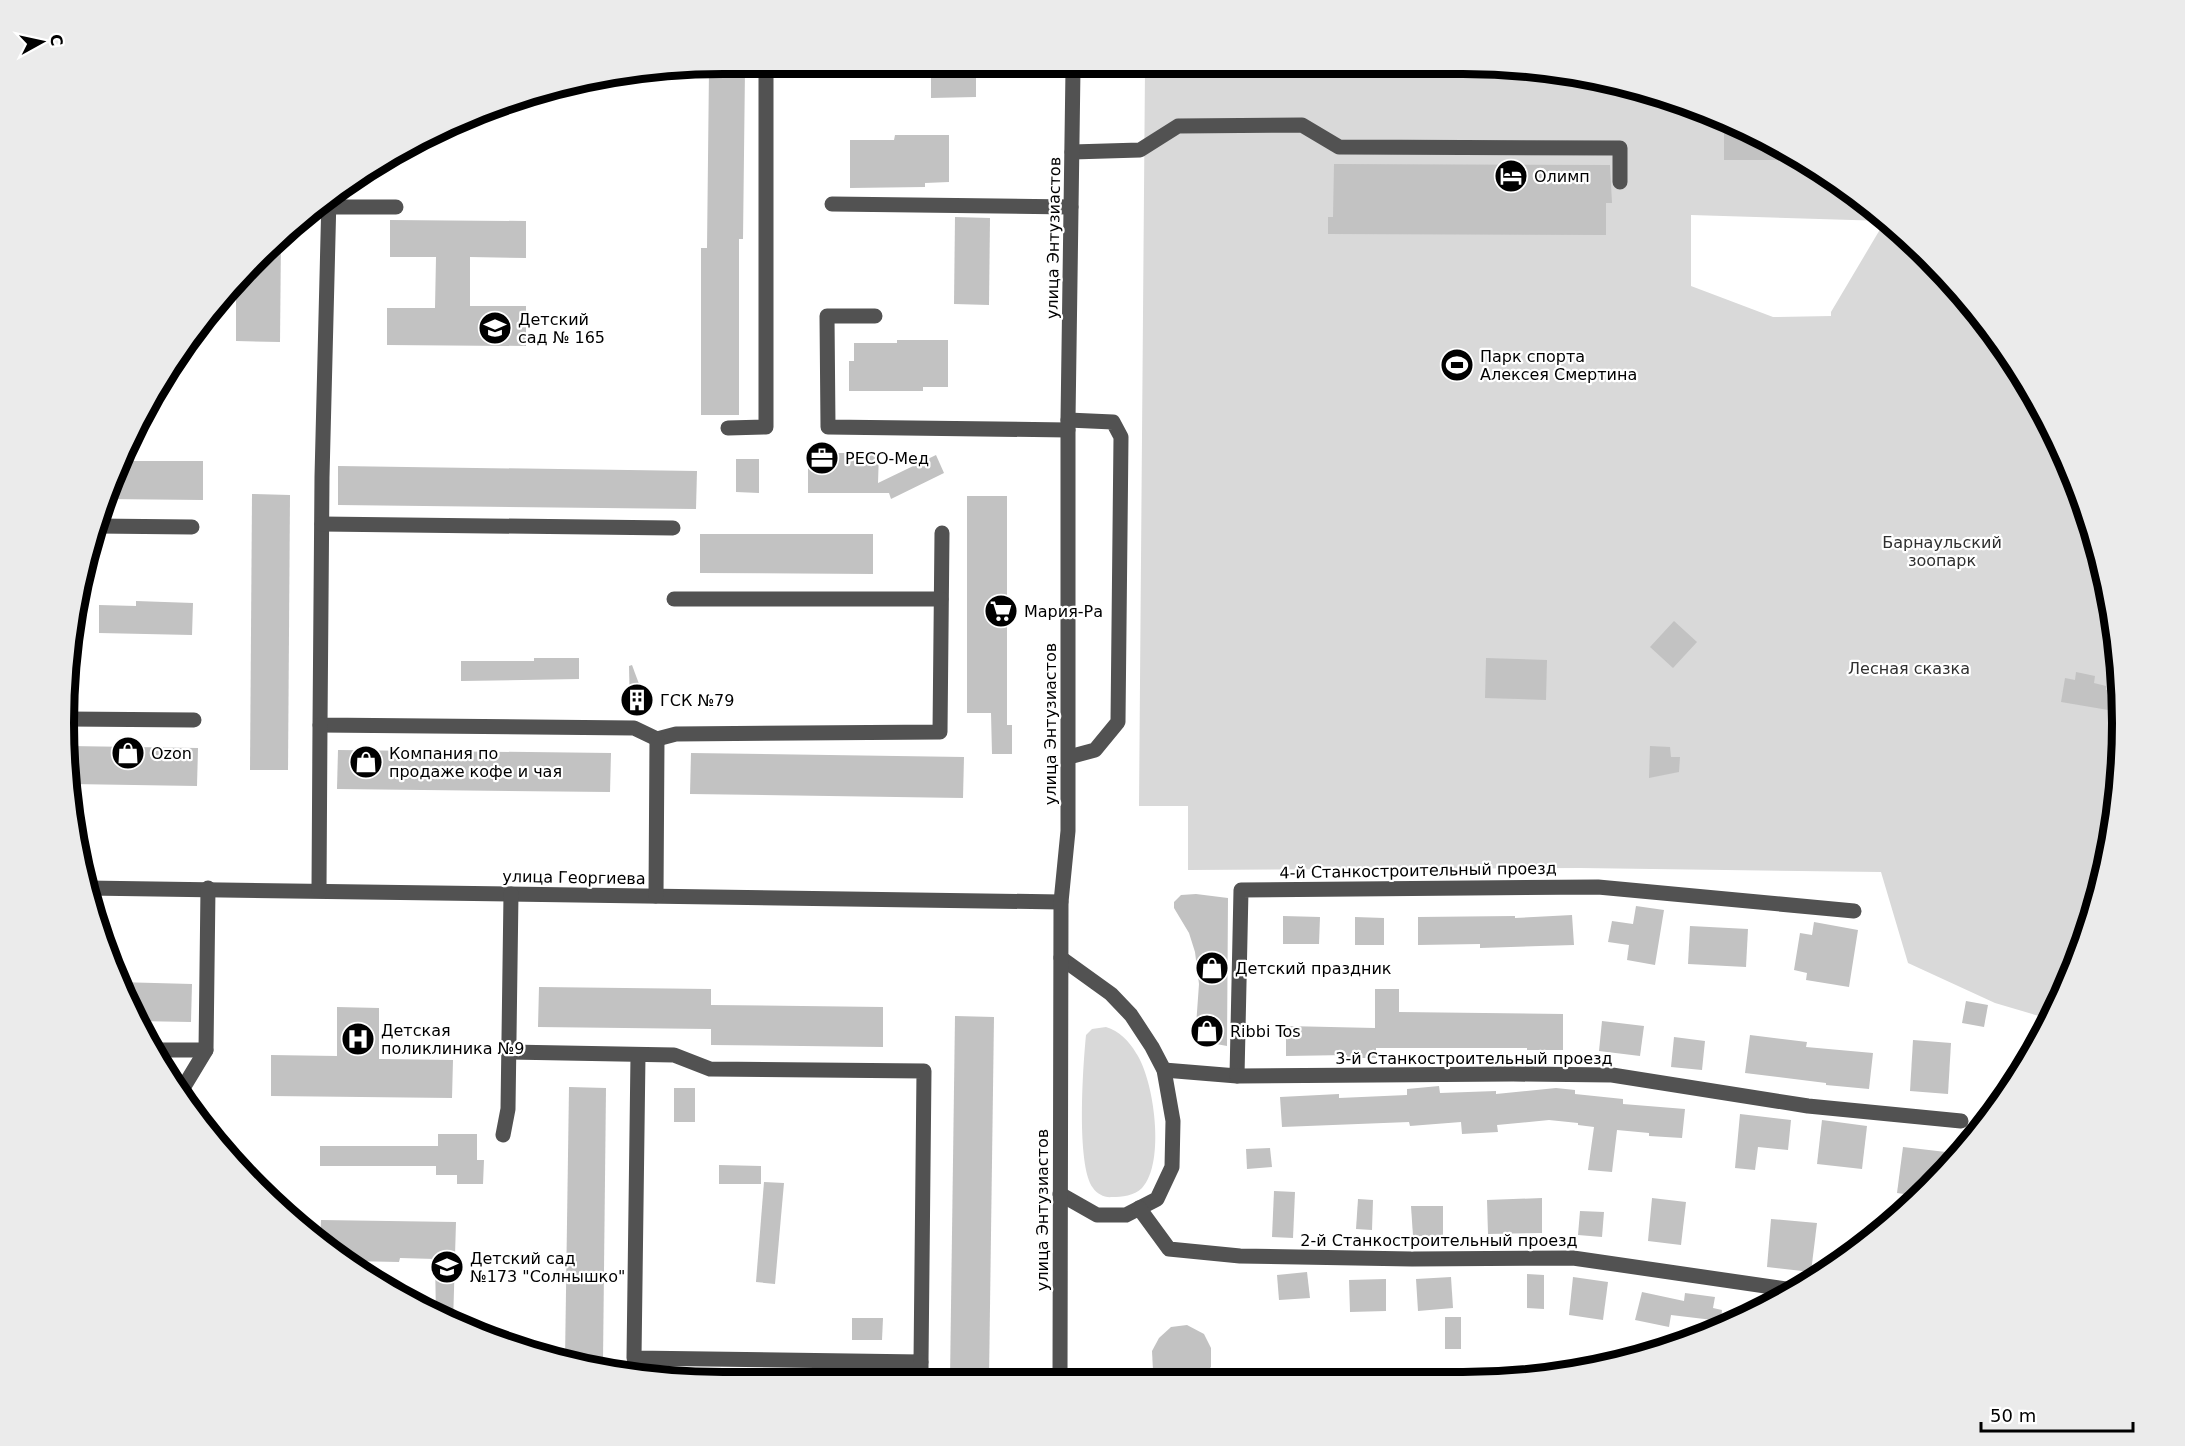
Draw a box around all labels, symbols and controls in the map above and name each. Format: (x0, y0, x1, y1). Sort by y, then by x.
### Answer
north arrow (12, 12, 72, 72)
text: С (46, 33, 67, 47)
street label: улица Энтузиастов (1043, 157, 1064, 319)
hotel icon: Олимп (1493, 158, 1529, 194)
place label: Олимп (1534, 167, 1590, 186)
school or university icon: Детский сад № 165 (477, 310, 513, 346)
place label: Детский сад № 165 (518, 310, 605, 347)
sports icon: Парк спорта Алексея Смертина (1439, 347, 1475, 383)
place label: Парк спорта Алексея Смертина (1480, 347, 1637, 384)
office icon: РЕСО-Мед (804, 440, 840, 476)
place label: РЕСО-Мед (845, 449, 929, 468)
park label: Барнаульский зоопарк (1882, 533, 2002, 570)
supermarket icon: Мария-Ра (983, 593, 1019, 629)
place label: Мария-Ра (1024, 602, 1103, 621)
street label: улица Энтузиастов (1041, 643, 1060, 805)
park label: Лесная сказка (1848, 659, 1970, 678)
building icon: ГСК №79 (619, 682, 655, 718)
place label: ГСК №79 (660, 691, 734, 710)
shop icon: Ozon (110, 735, 146, 771)
place label: Ozon (151, 744, 192, 763)
shop icon: Компания по продаже кофе и чая (348, 744, 384, 780)
place label: Компания по продаже кофе и чая (389, 744, 562, 781)
street label: 4-й Станкостроительный проезд (1279, 859, 1557, 882)
street label: улица Георгиева (502, 867, 646, 888)
shop icon: Детский праздник (1194, 950, 1230, 986)
place label: Детский праздник (1235, 959, 1392, 978)
shop icon: Ribbi Tos (1189, 1013, 1225, 1049)
hospital icon: Детская поликлиника №9 (340, 1021, 376, 1057)
place label: Детская поликлиника №9 (381, 1021, 524, 1058)
place label: Ribbi Tos (1230, 1022, 1301, 1041)
street label: 3-й Станкостроительный проезд (1335, 1049, 1613, 1068)
street label: улица Энтузиастов (1033, 1129, 1052, 1291)
street label: 2-й Станкостроительный проезд (1300, 1231, 1578, 1250)
school or university icon: Детский сад №173 "Солнышко" (429, 1249, 465, 1285)
place label: Детский сад №173 "Солнышко" (470, 1249, 625, 1286)
scale bar (1981, 1395, 2132, 1433)
text: 50 m (1990, 1405, 2036, 1426)

